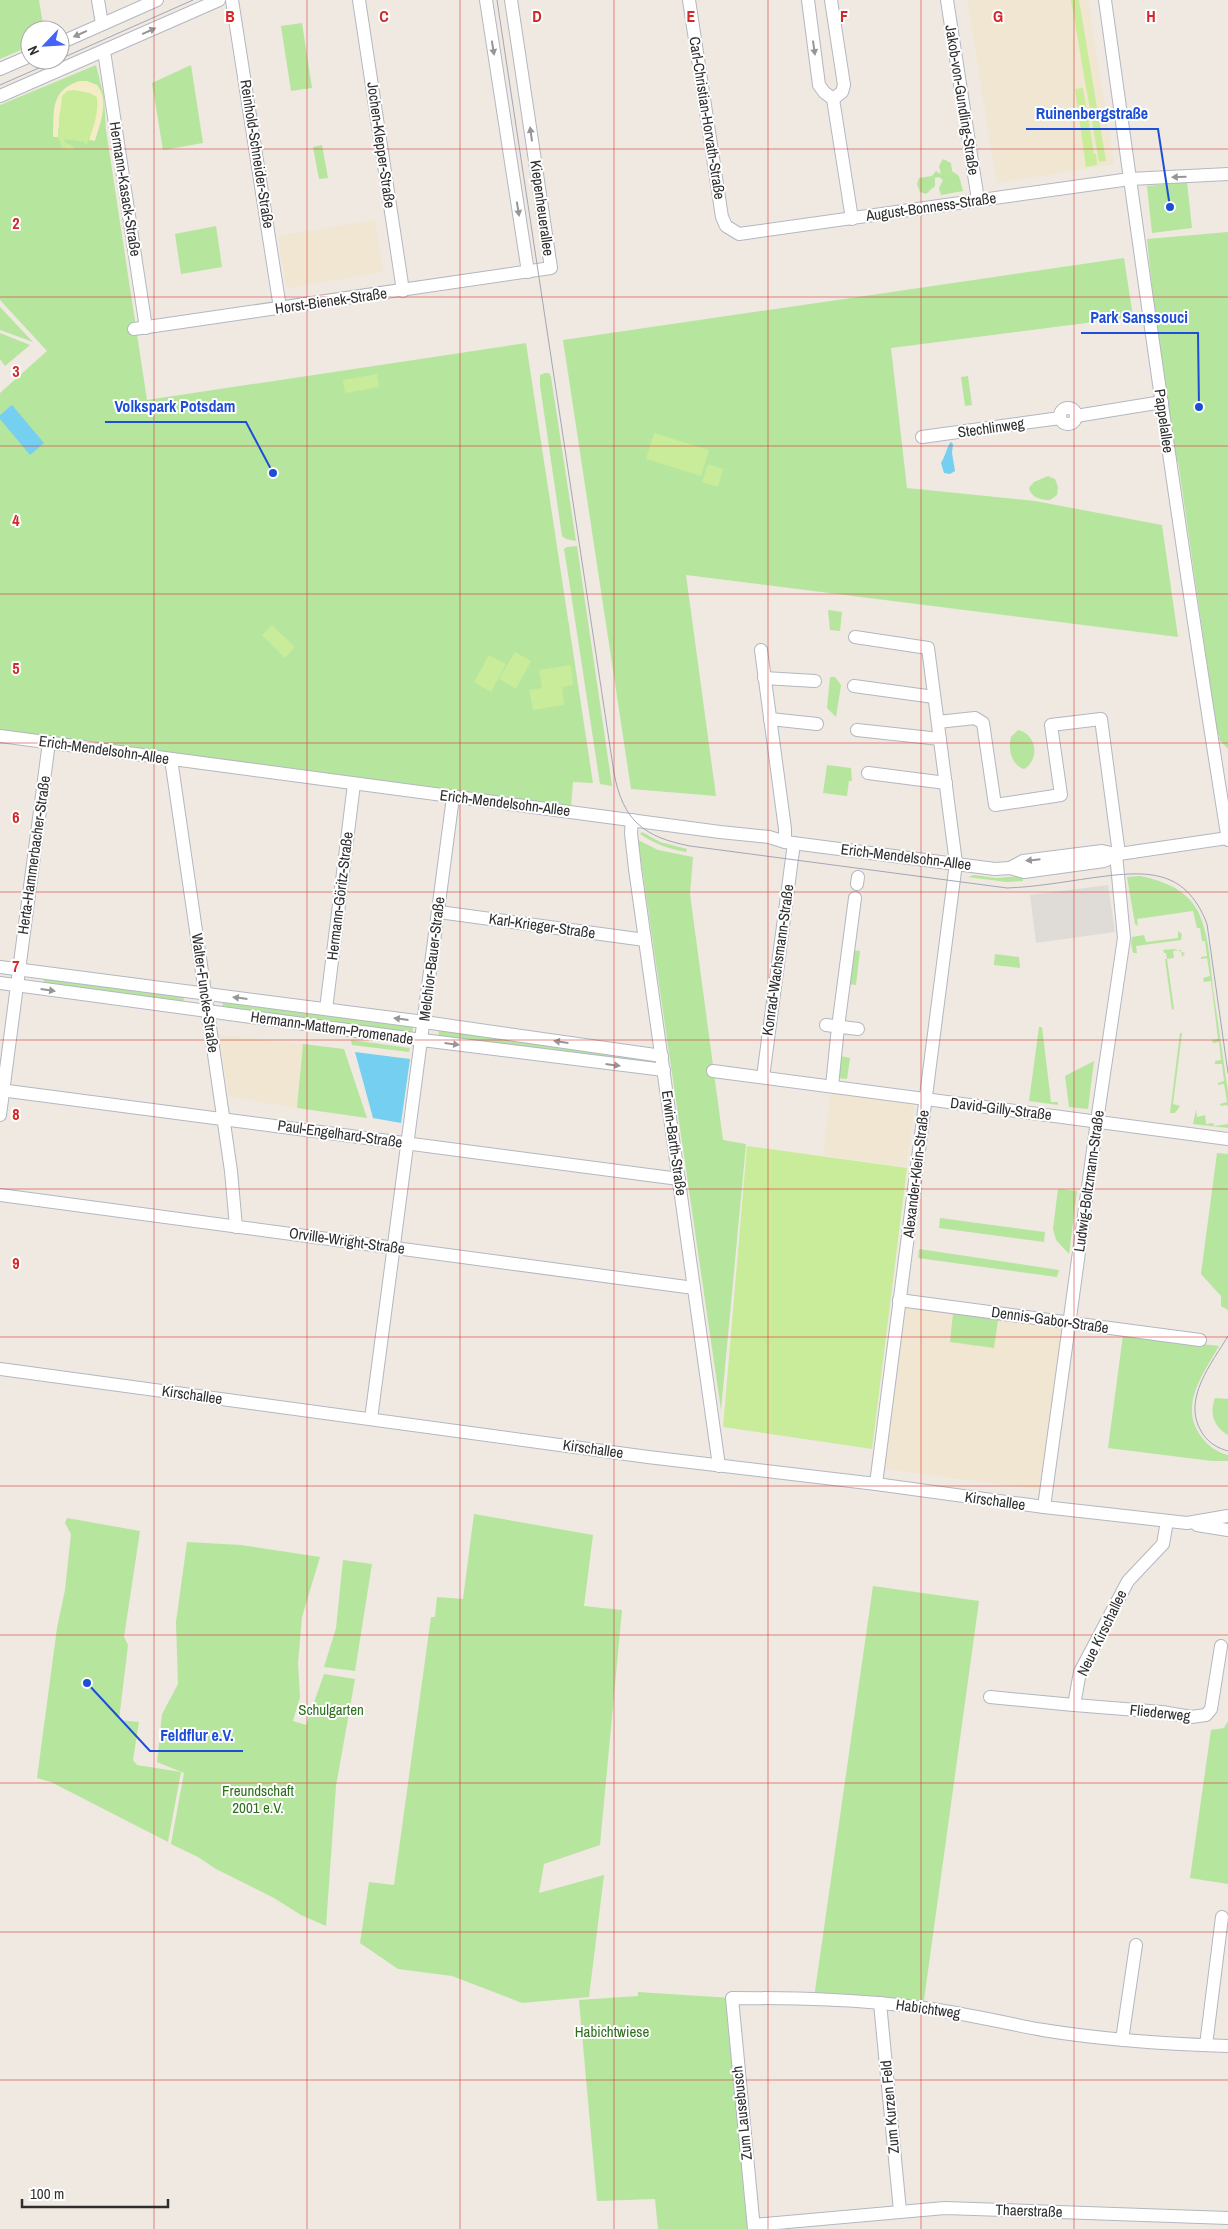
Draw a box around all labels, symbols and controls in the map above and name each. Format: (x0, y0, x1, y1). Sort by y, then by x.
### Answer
text: B (225, 5, 235, 27)
text: C (379, 5, 389, 27)
text: D (532, 5, 542, 27)
text: E (687, 5, 696, 27)
text: F (840, 5, 848, 27)
text: G (993, 5, 1003, 27)
text: H (1146, 5, 1156, 27)
north arrow (20, 20, 70, 70)
street label: Jakob-von-Gundling-Straße (940, 23, 985, 177)
one-way arrow (142, 26, 156, 34)
one-way arrow (73, 30, 87, 38)
street label: Carl-Christian-Horvath-Straße (684, 35, 731, 201)
one-way arrow (490, 41, 498, 57)
one-way arrow (810, 41, 818, 57)
text: N (23, 43, 43, 58)
street label: Reinhold-Schneider-Straße (235, 78, 280, 230)
street label: Jochen-Klepper-Straße (362, 81, 401, 210)
callout: Ruinenbergstraße (1026, 98, 1158, 129)
text: Ruinenbergstraße (1036, 102, 1148, 124)
street label: Hermann-Kasack-Straße (104, 120, 147, 258)
one-way arrow (526, 125, 534, 141)
street label: Kiepenheuerallee (525, 159, 560, 257)
one-way arrow (1171, 173, 1187, 181)
street label: August-Bonness-Straße (863, 187, 998, 226)
one-way arrow (515, 201, 523, 217)
text: 2 (12, 212, 20, 234)
street label: Horst-Bienek-Straße (274, 282, 388, 319)
callout: Park Sanssouci (1081, 302, 1198, 333)
text: Park Sanssouci (1090, 306, 1188, 328)
text: 3 (12, 360, 20, 382)
street label: Pappelallee (1150, 388, 1179, 454)
callout: Volkspark Potsdam (105, 391, 246, 422)
text: Volkspark Potsdam (115, 395, 235, 417)
street label: Stechlinweg (956, 412, 1026, 443)
text: 4 (12, 509, 20, 531)
text: 5 (12, 657, 20, 679)
street label: Erich-Mendelsohn-Allee (38, 730, 171, 769)
street label: Herta-Hammerbacher-Straße (12, 774, 55, 936)
street label: Erich-Mendelsohn-Allee (439, 784, 572, 821)
text: 6 (12, 806, 20, 828)
street label: Hermann-Göritz-Straße (321, 830, 358, 961)
street label: Erich-Mendelsohn-Allee (840, 838, 973, 875)
one-way arrow (1025, 856, 1041, 864)
street label: Konrad-Wachsmann-Straße (756, 883, 799, 1037)
street label: Melchior-Bauer-Straße (413, 895, 450, 1022)
street label: Karl-Krieger-Straße (487, 908, 597, 943)
street label: Walter-Funcke-Straße (187, 932, 224, 1054)
text: 7 (12, 955, 20, 977)
one-way arrow (41, 986, 57, 994)
one-way arrow (231, 994, 247, 1002)
street label: Hermann-Mattern-Promenade (249, 1006, 415, 1049)
one-way arrow (392, 1015, 408, 1023)
one-way arrow (553, 1038, 569, 1046)
one-way arrow (444, 1040, 460, 1048)
one-way arrow (606, 1061, 622, 1069)
street label: Erwin-Barth-Straße (657, 1089, 692, 1197)
street label: David-Gilly-Straße (949, 1092, 1053, 1125)
text: 8 (12, 1103, 20, 1125)
street label: Alexander-Klein-Straße (897, 1109, 934, 1240)
street label: Ludwig-Boltzmann-Straße (1068, 1109, 1109, 1253)
street label: Paul-Engelhard-Straße (276, 1114, 404, 1153)
street label: Orville-Wright-Straße (288, 1222, 406, 1259)
text: 9 (12, 1252, 20, 1274)
street label: Dennis-Gabor-Straße (990, 1301, 1110, 1338)
street label: Kirschallee (160, 1380, 224, 1409)
street label: Kirschallee (561, 1434, 625, 1463)
street label: Kirschallee (963, 1486, 1027, 1515)
street label: Neue Kirschallee (1072, 1586, 1132, 1679)
park label: Schulgarten (298, 1699, 364, 1720)
street label: Fliederweg (1129, 1699, 1192, 1726)
callout: Feldflur e.V. (150, 1720, 243, 1751)
text: Feldflur e.V. (160, 1724, 234, 1746)
park label: Freundschaft 2001 e.V. (222, 1780, 294, 1818)
street label: Habichtweg (894, 1994, 962, 2023)
park label: Habichtwiese (575, 2021, 649, 2042)
street label: Zum Kurzen Feld (875, 2059, 904, 2155)
street label: Zum Lausebusch (726, 2065, 757, 2161)
scale bar (22, 2176, 169, 2208)
text: 100 m (30, 2183, 64, 2204)
street label: Thaerstraße (995, 2199, 1063, 2222)

